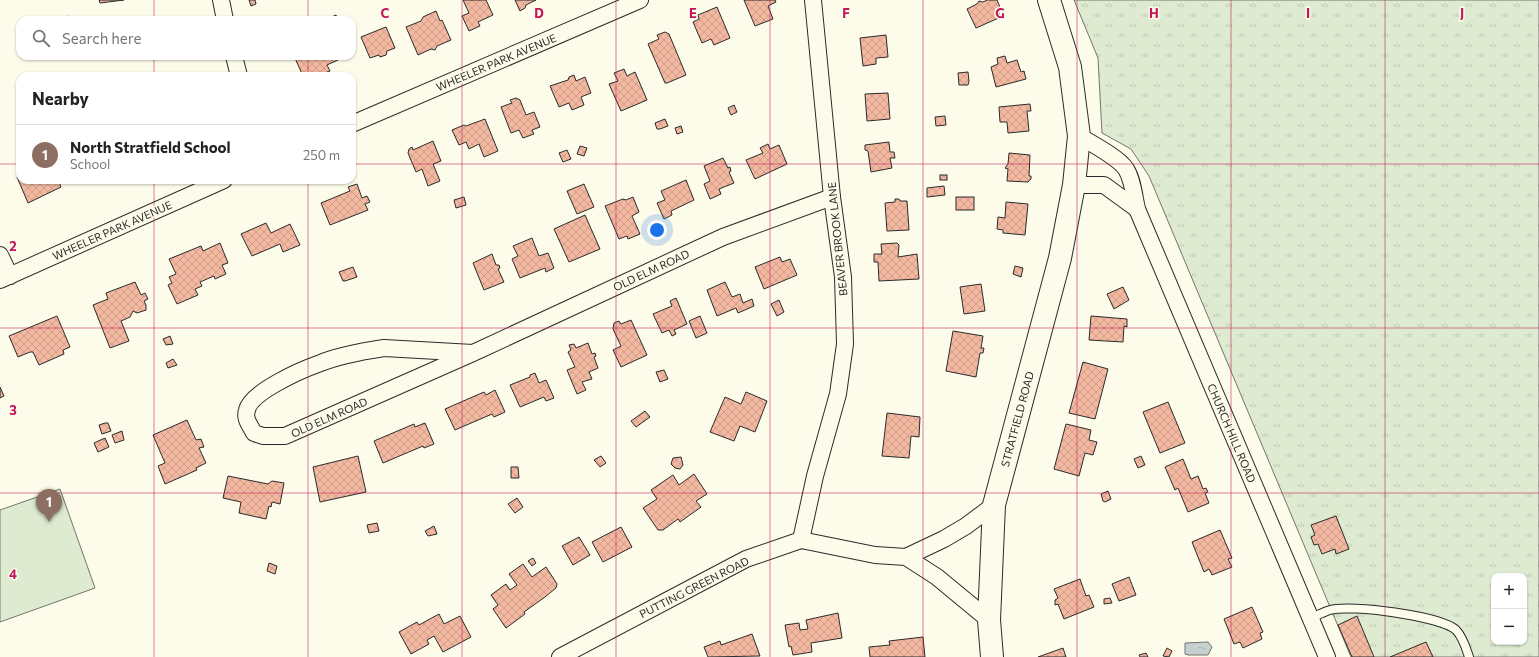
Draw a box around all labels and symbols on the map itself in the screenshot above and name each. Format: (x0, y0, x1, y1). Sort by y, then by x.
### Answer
text: C (381, 5, 390, 21)
text: D (534, 5, 544, 21)
text: E (689, 5, 697, 21)
text: F (842, 5, 850, 21)
text: G (995, 5, 1005, 21)
text: H (1149, 5, 1159, 21)
text: I (1306, 5, 1310, 21)
text: J (1460, 5, 1464, 21)
street label: WHEELER PARK AVENUE (434, 31, 558, 93)
street label: BEAVER BROOK LANE (825, 181, 849, 297)
street label: WHEELER PARK AVENUE (50, 198, 174, 262)
your location (647, 220, 667, 240)
text: 2 (9, 238, 17, 254)
street label: OLD ELM ROAD (611, 247, 691, 293)
street label: STRATFIELD ROAD (998, 370, 1036, 468)
street label: CHURCH HILL ROAD (1205, 381, 1259, 485)
street label: OLD ELM ROAD (289, 394, 369, 440)
text: 3 (9, 402, 17, 418)
pin: 1 (36, 489, 62, 522)
street label: PUTTING GREEN ROAD (637, 554, 751, 620)
text: 4 (9, 566, 17, 582)

